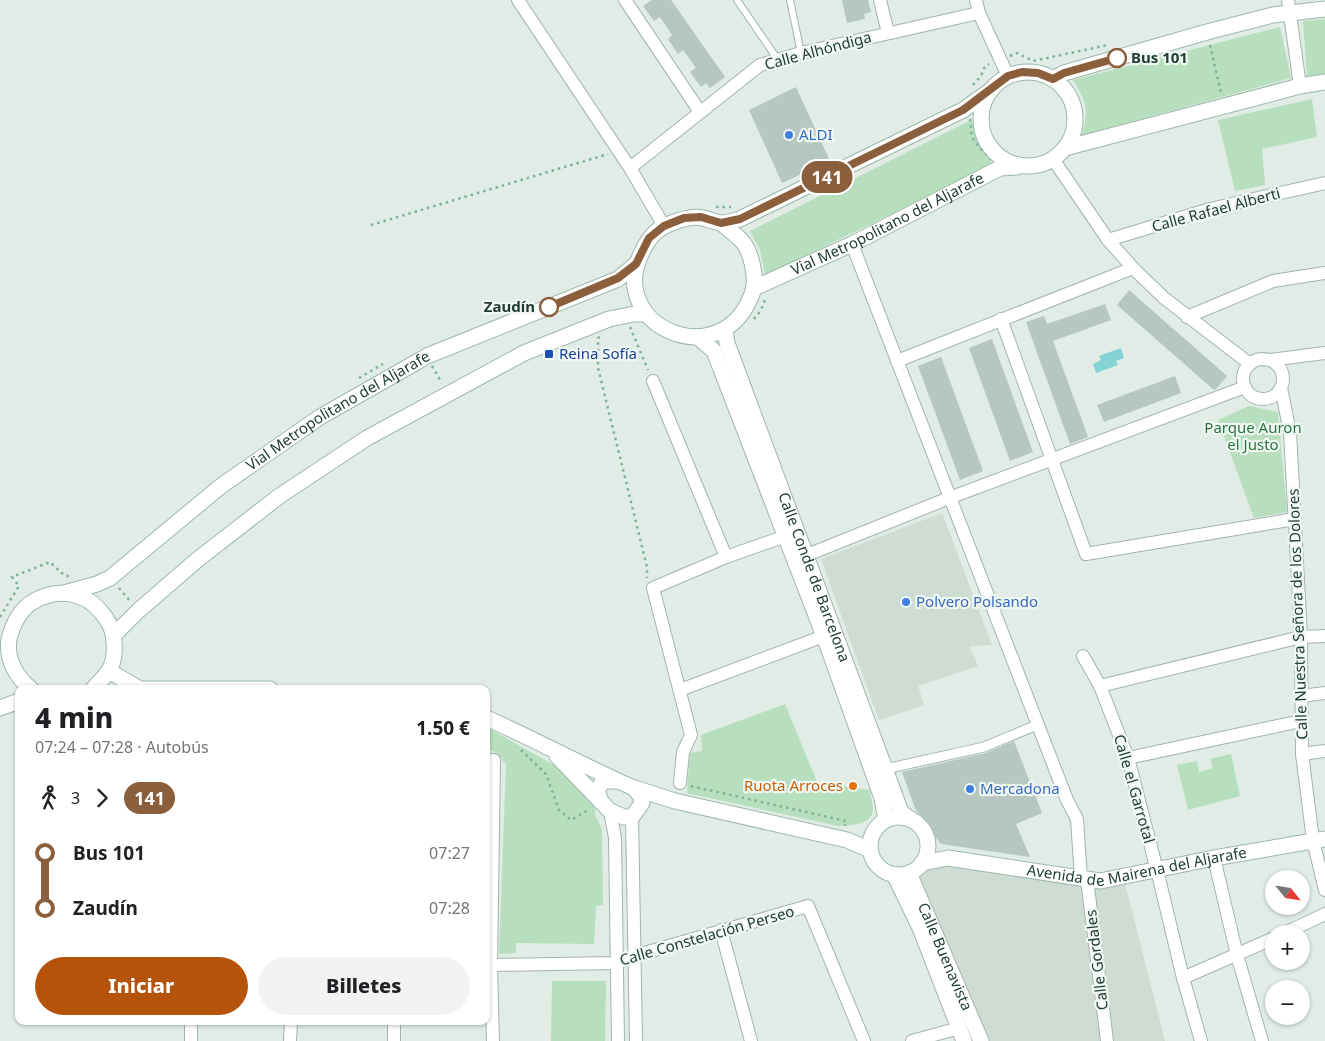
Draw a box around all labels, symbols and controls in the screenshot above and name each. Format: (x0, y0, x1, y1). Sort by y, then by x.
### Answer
street label: Calle Alhóndiga (762, 26, 873, 74)
place label: Bus 101 (1131, 47, 1188, 67)
marker: Bus 101 (1107, 48, 1127, 68)
place label: ALDI (799, 124, 832, 144)
marker: ALDI (783, 129, 795, 141)
line badge: 141 (798, 161, 856, 193)
text: 141 (812, 165, 842, 189)
street label: Vial Metropolitano del Aljarafe (787, 167, 987, 279)
street label: Calle Rafael Alberti (1149, 182, 1282, 236)
place label: Zaudín (484, 296, 535, 316)
marker: Zaudín (539, 297, 559, 317)
place label: Reina Sofía (559, 343, 637, 363)
street label: Vial Metropolitano del Aljarafe (242, 346, 433, 475)
marker: Reina Sofía (543, 348, 555, 360)
park label: Parque Auron el Justo (1204, 417, 1302, 454)
street label: Calle Nuestra Señora de los Dolores (1283, 488, 1311, 740)
street label: Calle Conde de Barcelona (774, 489, 855, 665)
place label: Polvero Polsando (916, 591, 1038, 611)
marker: Polvero Polsando (900, 596, 912, 608)
text: 4 min (35, 698, 113, 736)
text: 1.50 € (416, 715, 470, 741)
street label: Calle el Garrotal (1110, 732, 1160, 846)
text: 07:24 – 07:28 · Autobús (35, 736, 209, 758)
place label: Ruota Arroces (744, 775, 843, 795)
place label: Mercadona (980, 778, 1060, 798)
marker: Ruota Arroces (847, 780, 859, 792)
marker: Mercadona (964, 783, 976, 795)
icon: walk (35, 784, 63, 812)
icon: forward (88, 784, 116, 812)
text: 141 (134, 786, 165, 810)
text: 3 (71, 787, 80, 809)
text: Bus 101 (73, 840, 145, 866)
text: 07:27 (429, 842, 470, 864)
street label: Avenida de Mairena del Aljarafe (1026, 842, 1248, 891)
north arrow (1265, 870, 1310, 915)
map controls (1265, 870, 1310, 1025)
text: Zaudín (73, 895, 138, 921)
text: 07:28 (429, 897, 470, 919)
street label: Calle Buenavista (914, 899, 978, 1013)
street label: Calle Constelación Perseo (617, 900, 796, 970)
street label: Calle Gordales (1080, 909, 1112, 1011)
button: + (1265, 925, 1310, 970)
button: Iniciar (35, 957, 248, 1015)
button: Billetes (258, 957, 470, 1015)
button: − (1265, 980, 1310, 1025)

